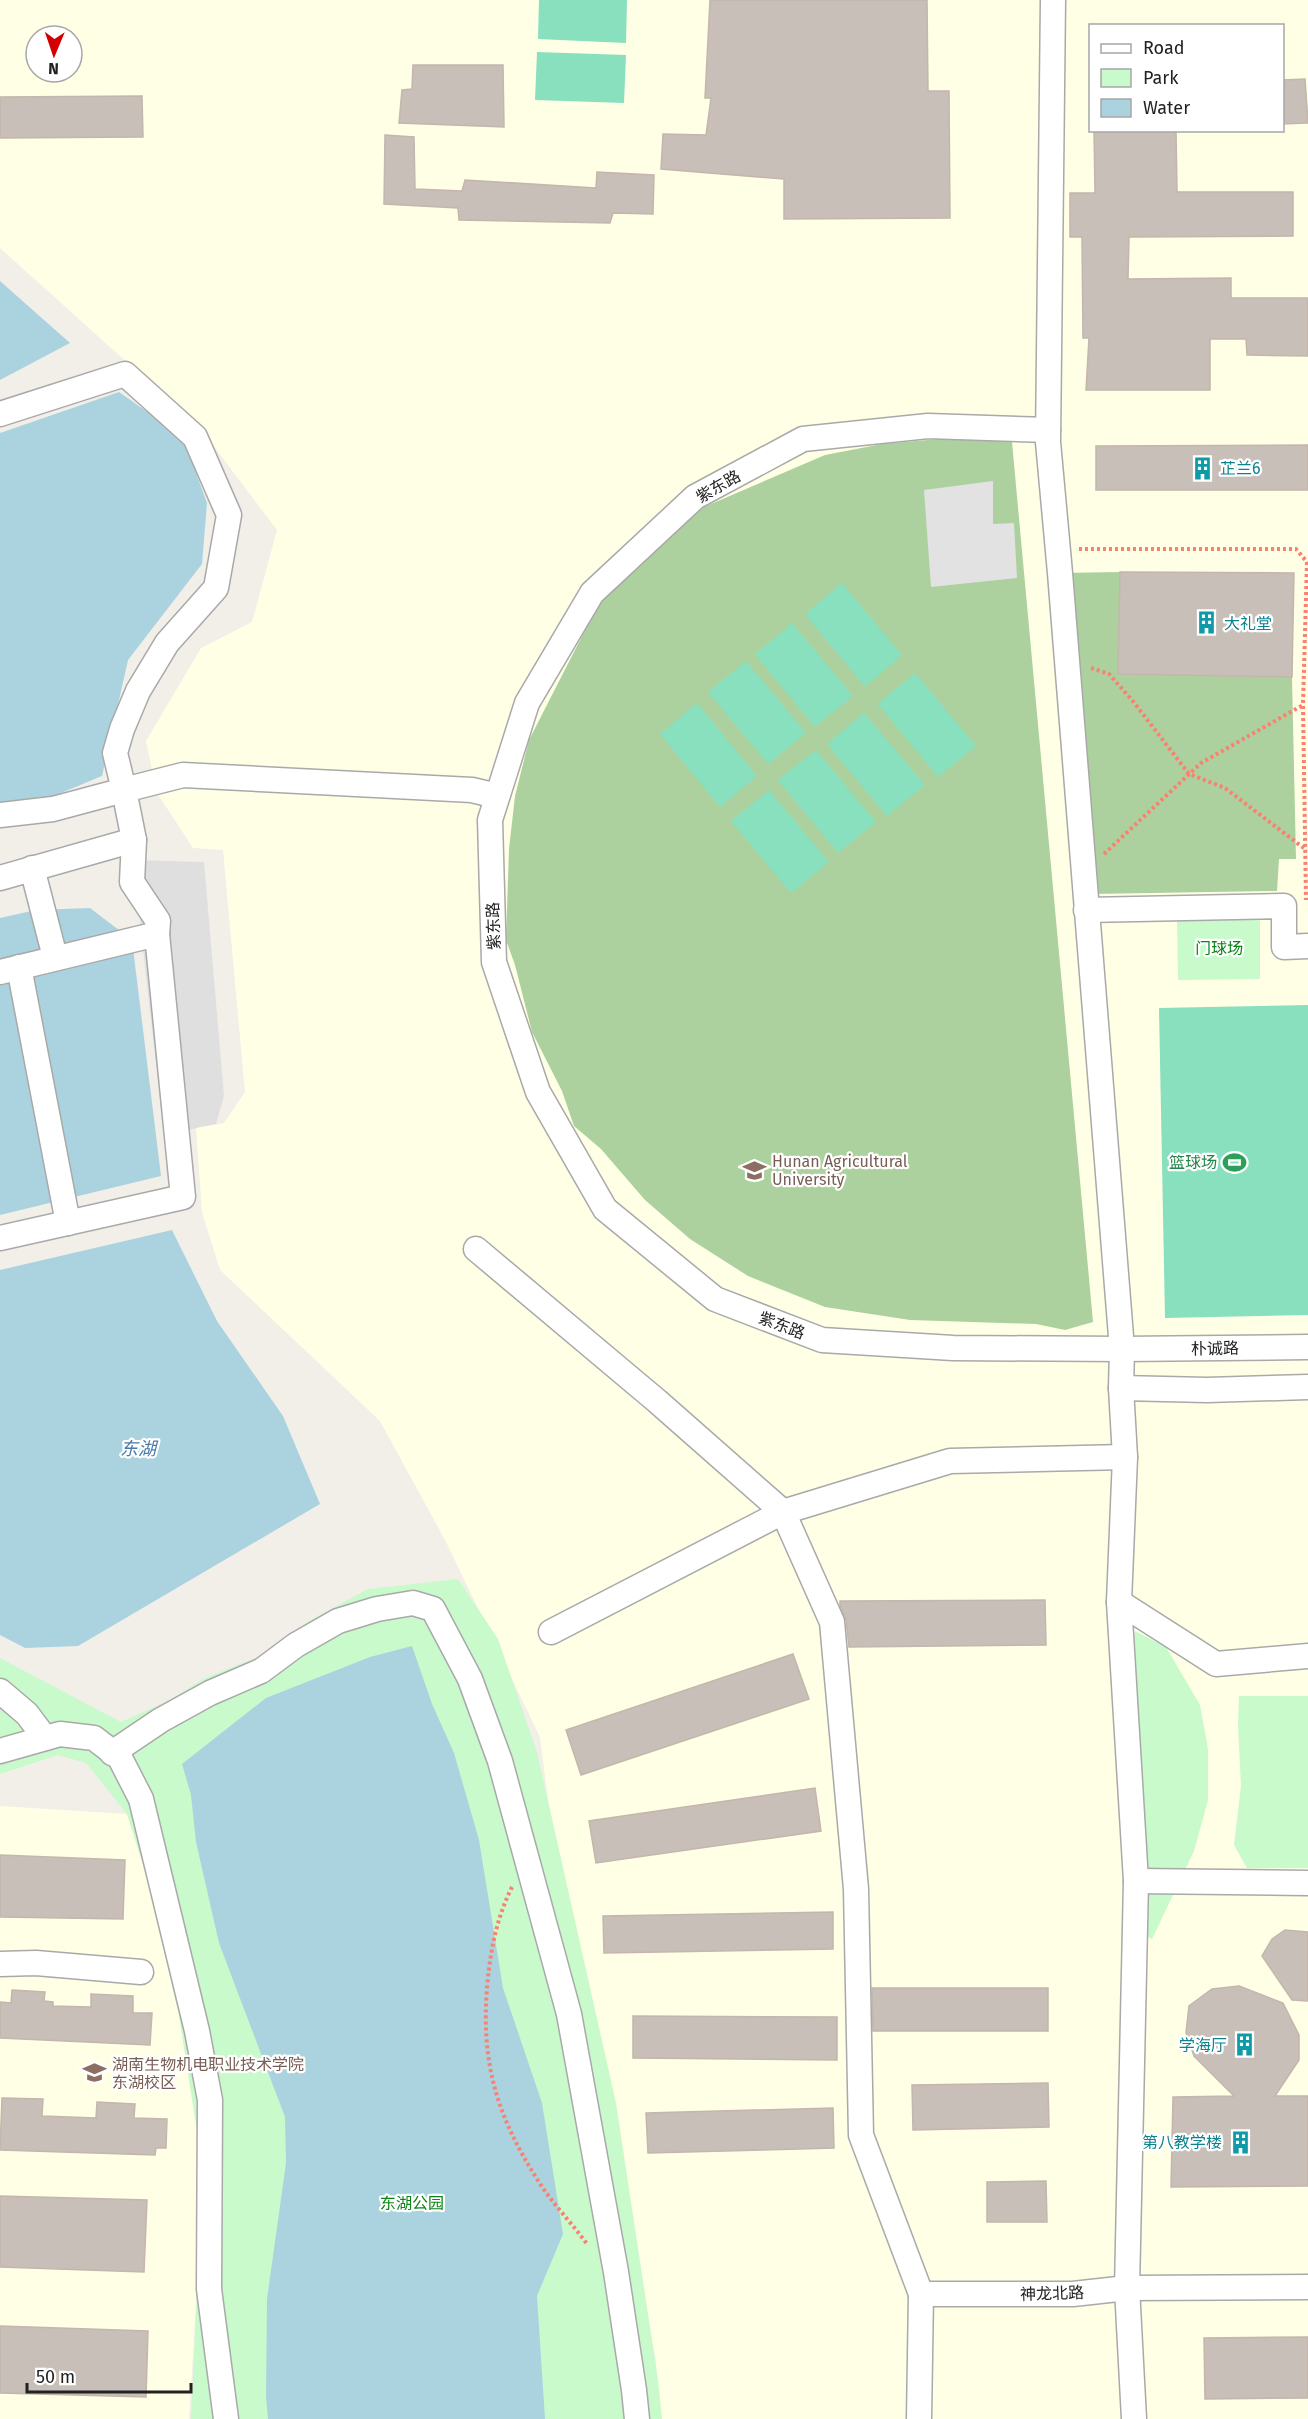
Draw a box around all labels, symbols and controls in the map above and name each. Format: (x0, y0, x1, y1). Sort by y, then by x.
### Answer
north arrow (24, 24, 84, 84)
legend (1089, 24, 1284, 132)
text: Road (1143, 37, 1185, 59)
text: N (48, 59, 59, 78)
text: Park (1143, 67, 1179, 89)
text: Water (1143, 97, 1190, 119)
building icon: 芷兰6 (1189, 455, 1215, 481)
place label: 芷兰6 (1220, 459, 1261, 478)
street label: 紫东路 (693, 466, 744, 507)
building icon: 大礼堂 (1193, 610, 1219, 636)
place label: 大礼堂 (1224, 614, 1272, 633)
street label: 紫东路 (483, 902, 504, 950)
park label: 门球场 (1195, 939, 1243, 958)
sports icon: 篮球场 (1222, 1149, 1248, 1175)
place label: Hunan Agricultural University (772, 1152, 908, 1189)
place label: 篮球场 (1169, 1153, 1217, 1172)
school or university icon: Hunan Agricultural University (741, 1157, 767, 1183)
street label: 紫东路 (756, 1308, 808, 1343)
street label: 朴诚路 (1191, 1339, 1239, 1358)
water label: 东湖 (120, 1438, 159, 1460)
building icon: 学海厅 (1232, 2032, 1258, 2058)
place label: 学海厅 (1179, 2036, 1227, 2055)
place label: 湖南生物机电职业技术学院 东湖校区 (112, 2055, 304, 2092)
school or university icon: 湖南生物机电职业技术学院 东湖校区 (81, 2060, 107, 2086)
building icon: 第八教学楼 (1227, 2129, 1253, 2155)
place label: 第八教学楼 (1142, 2133, 1222, 2152)
park label: 东湖公园 (380, 2194, 444, 2213)
street label: 神龙北路 (1020, 2283, 1084, 2304)
scale bar (27, 2356, 190, 2394)
text: 50 m (36, 2366, 75, 2388)

